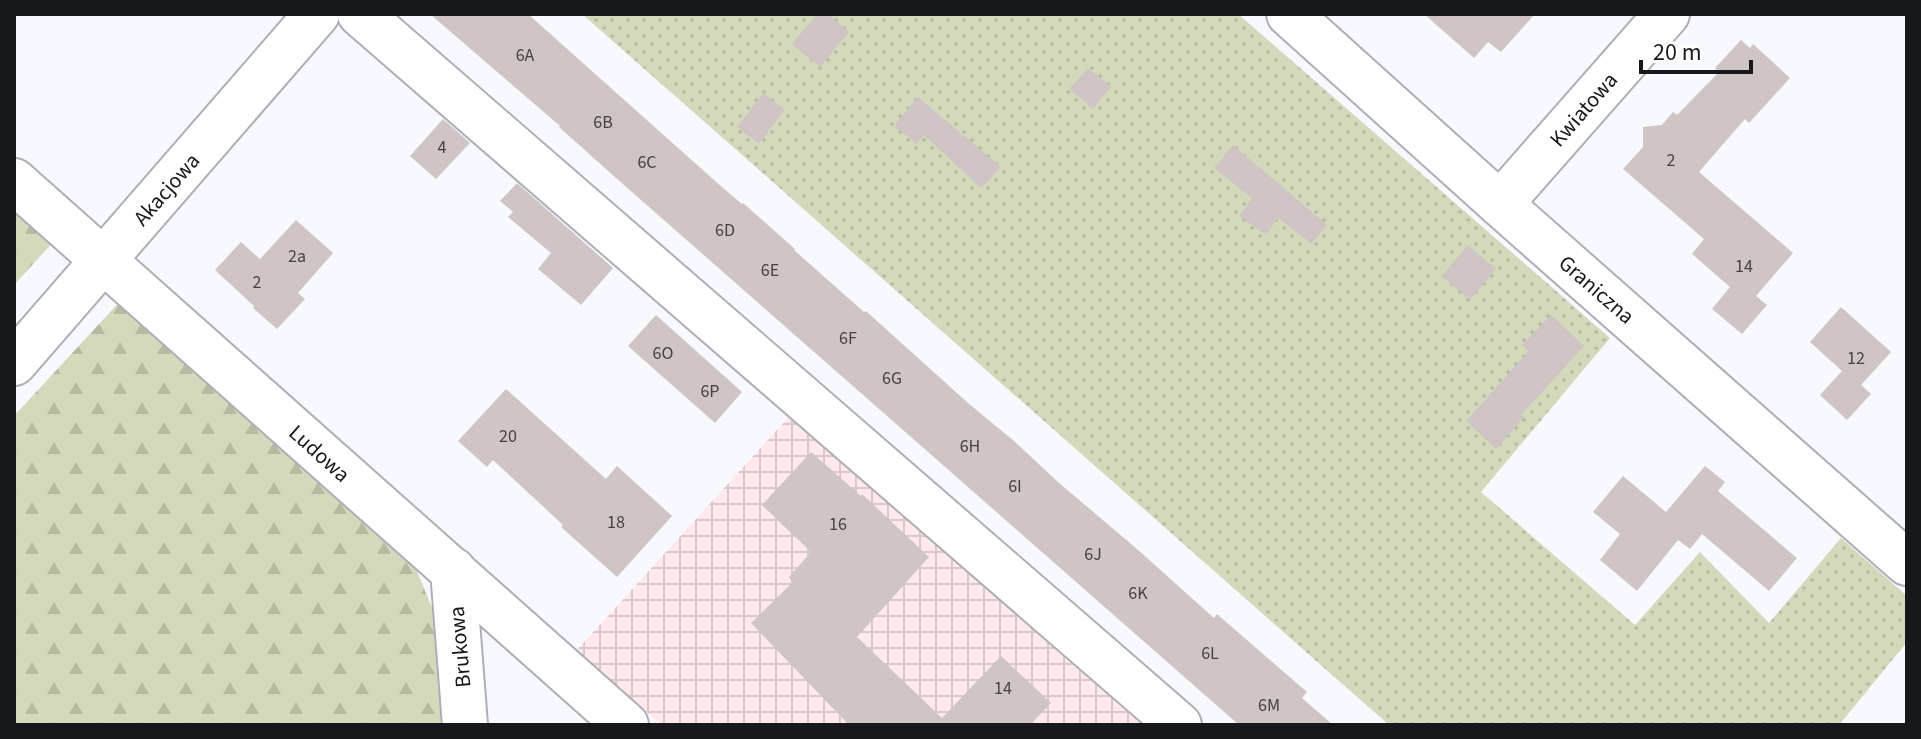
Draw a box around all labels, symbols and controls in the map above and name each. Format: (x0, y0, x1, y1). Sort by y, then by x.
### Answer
scale bar (1641, 24, 1751, 74)
text: 20 m (1653, 35, 1702, 70)
house number: 6A (516, 43, 535, 68)
street label: Kwiatowa (1542, 65, 1625, 154)
house number: 6B (593, 110, 613, 135)
house number: 4 (438, 135, 447, 160)
street label: Akacjowa (126, 146, 208, 233)
house number: 2 (1667, 148, 1676, 173)
house number: 6C (637, 150, 657, 175)
house number: 6D (715, 218, 735, 243)
house number: 2a (288, 244, 306, 269)
street label: Graniczna (1551, 248, 1641, 332)
house number: 14 (1735, 254, 1753, 279)
house number: 6E (761, 258, 779, 283)
house number: 2 (253, 270, 262, 295)
house number: 6F (839, 326, 857, 351)
house number: 6O (653, 341, 673, 366)
house number: 12 (1847, 346, 1865, 371)
house number: 6G (882, 366, 902, 391)
house number: 6P (700, 379, 720, 404)
street label: Ludowa (281, 417, 357, 490)
house number: 20 (499, 424, 517, 449)
house number: 6H (960, 434, 980, 459)
house number: 6I (1008, 474, 1022, 499)
house number: 18 (607, 510, 625, 535)
house number: 16 (829, 512, 847, 537)
house number: 6J (1084, 542, 1102, 567)
house number: 6K (1128, 581, 1148, 606)
street label: Brukowa (441, 605, 479, 689)
house number: 6L (1201, 641, 1219, 666)
house number: 14 (994, 676, 1012, 701)
house number: 6M (1258, 693, 1280, 718)

